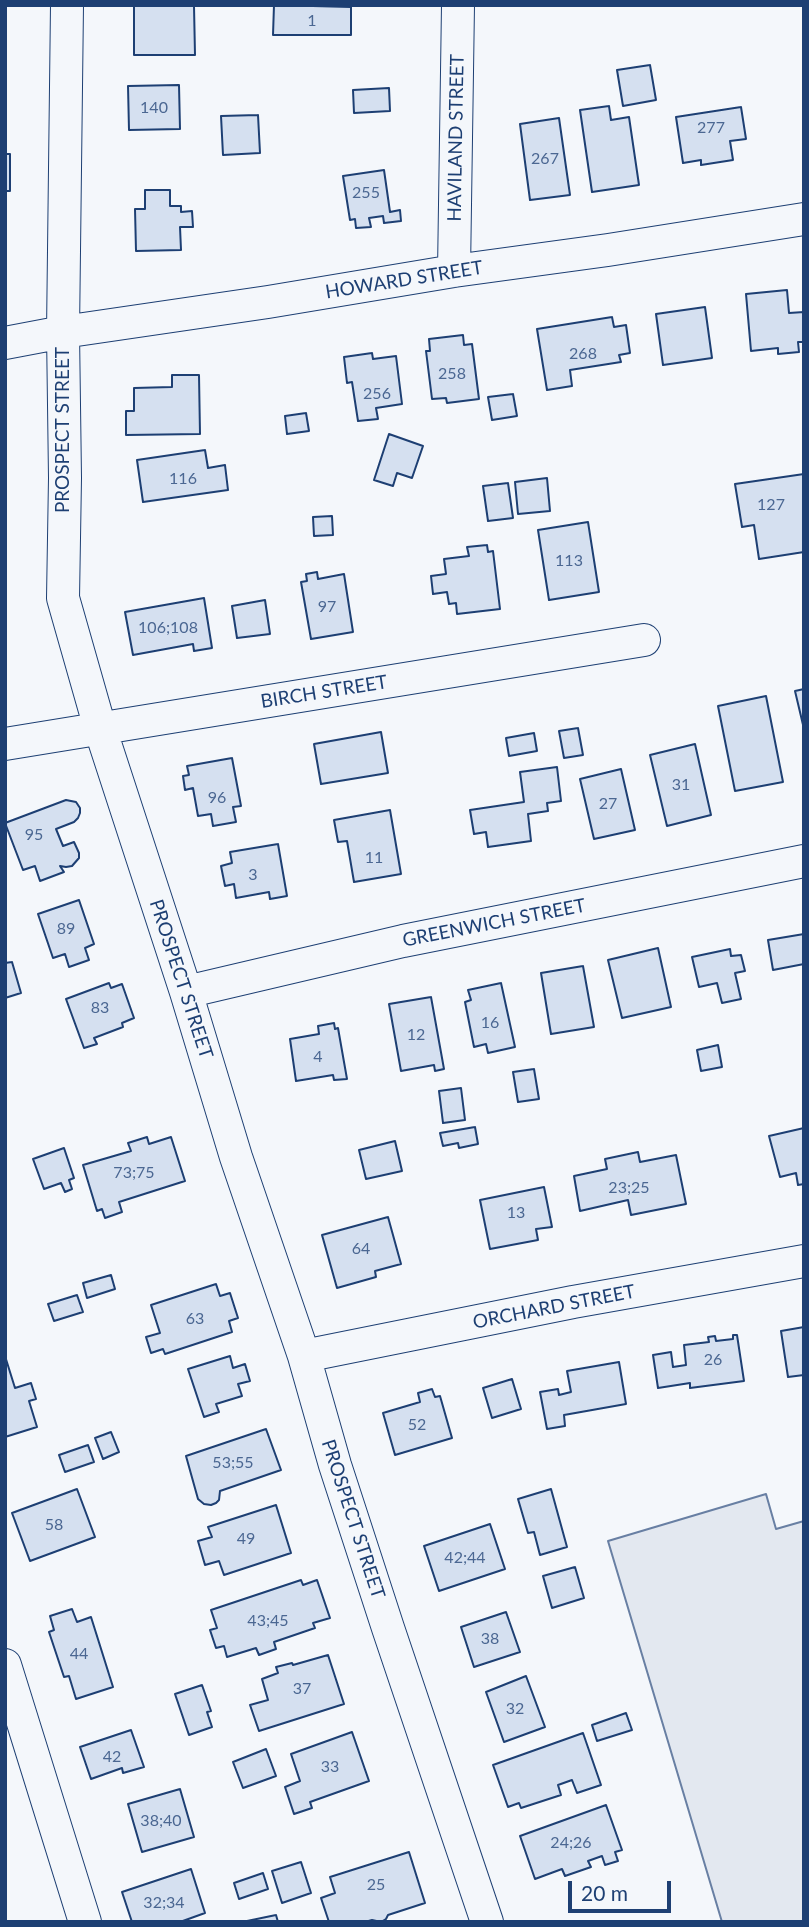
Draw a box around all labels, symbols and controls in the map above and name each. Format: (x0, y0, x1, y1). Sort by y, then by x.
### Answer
house number: 1 (307, 11, 317, 31)
street label: HAVILAND STREET (443, 54, 469, 222)
house number: 140 (140, 98, 168, 118)
house number: 277 (697, 118, 725, 138)
house number: 267 (531, 149, 559, 169)
house number: 255 (352, 183, 380, 203)
street label: HOWARD STREET (324, 256, 484, 304)
house number: 268 (569, 344, 597, 364)
street label: PROSPECT STREET (52, 347, 74, 513)
house number: 258 (438, 364, 466, 384)
house number: 256 (363, 384, 391, 404)
house number: 116 (169, 469, 197, 489)
house number: 127 (757, 495, 785, 515)
house number: 113 (555, 551, 583, 571)
house number: 97 (318, 597, 336, 617)
house number: 106;108 (138, 618, 198, 638)
street label: BIRCH STREET (259, 671, 389, 713)
house number: 31 (672, 775, 690, 795)
house number: 96 (208, 788, 226, 808)
house number: 27 (599, 794, 617, 814)
house number: 95 (25, 825, 43, 845)
house number: 11 (365, 848, 383, 868)
house number: 3 (248, 865, 258, 885)
street label: GREENWICH STREET (401, 894, 587, 952)
street label: PROSPECT STREET (144, 896, 218, 1062)
house number: 89 (57, 919, 75, 939)
house number: 83 (91, 998, 109, 1018)
house number: 16 (481, 1013, 499, 1033)
house number: 12 (407, 1025, 425, 1045)
house number: 4 (313, 1047, 323, 1067)
house number: 73;75 (113, 1163, 155, 1183)
house number: 23;25 (608, 1178, 650, 1198)
house number: 13 (507, 1203, 525, 1223)
house number: 64 (352, 1239, 370, 1259)
street label: ORCHARD STREET (471, 1280, 637, 1334)
house number: 63 (186, 1309, 204, 1329)
house number: 26 (704, 1350, 722, 1370)
house number: 52 (408, 1415, 426, 1435)
street label: PROSPECT STREET (316, 1436, 390, 1602)
house number: 53;55 (212, 1453, 254, 1473)
house number: 58 (45, 1515, 63, 1535)
house number: 49 (237, 1529, 255, 1549)
house number: 42;44 (444, 1548, 486, 1568)
house number: 43;45 (247, 1611, 289, 1631)
house number: 38 (481, 1629, 499, 1649)
house number: 44 (70, 1644, 88, 1664)
house number: 37 (293, 1679, 311, 1699)
house number: 32 (506, 1699, 524, 1719)
house number: 42 (103, 1747, 121, 1767)
house number: 33 (321, 1757, 339, 1777)
house number: 38;40 (140, 1811, 182, 1831)
house number: 24;26 (550, 1833, 592, 1853)
scale bar (571, 1868, 674, 1912)
house number: 25 (367, 1875, 385, 1895)
text: 20 m (581, 1880, 628, 1905)
house number: 32;34 (143, 1893, 185, 1913)

